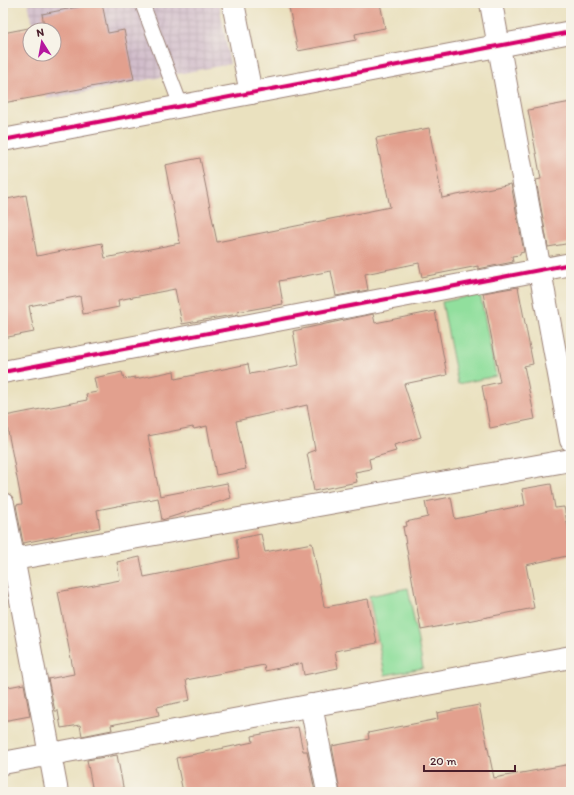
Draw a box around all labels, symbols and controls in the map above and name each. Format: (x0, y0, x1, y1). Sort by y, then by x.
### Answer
north arrow (22, 22, 62, 62)
text: N (35, 26, 45, 40)
scale bar (424, 747, 515, 773)
text: 20 m (430, 754, 457, 768)

